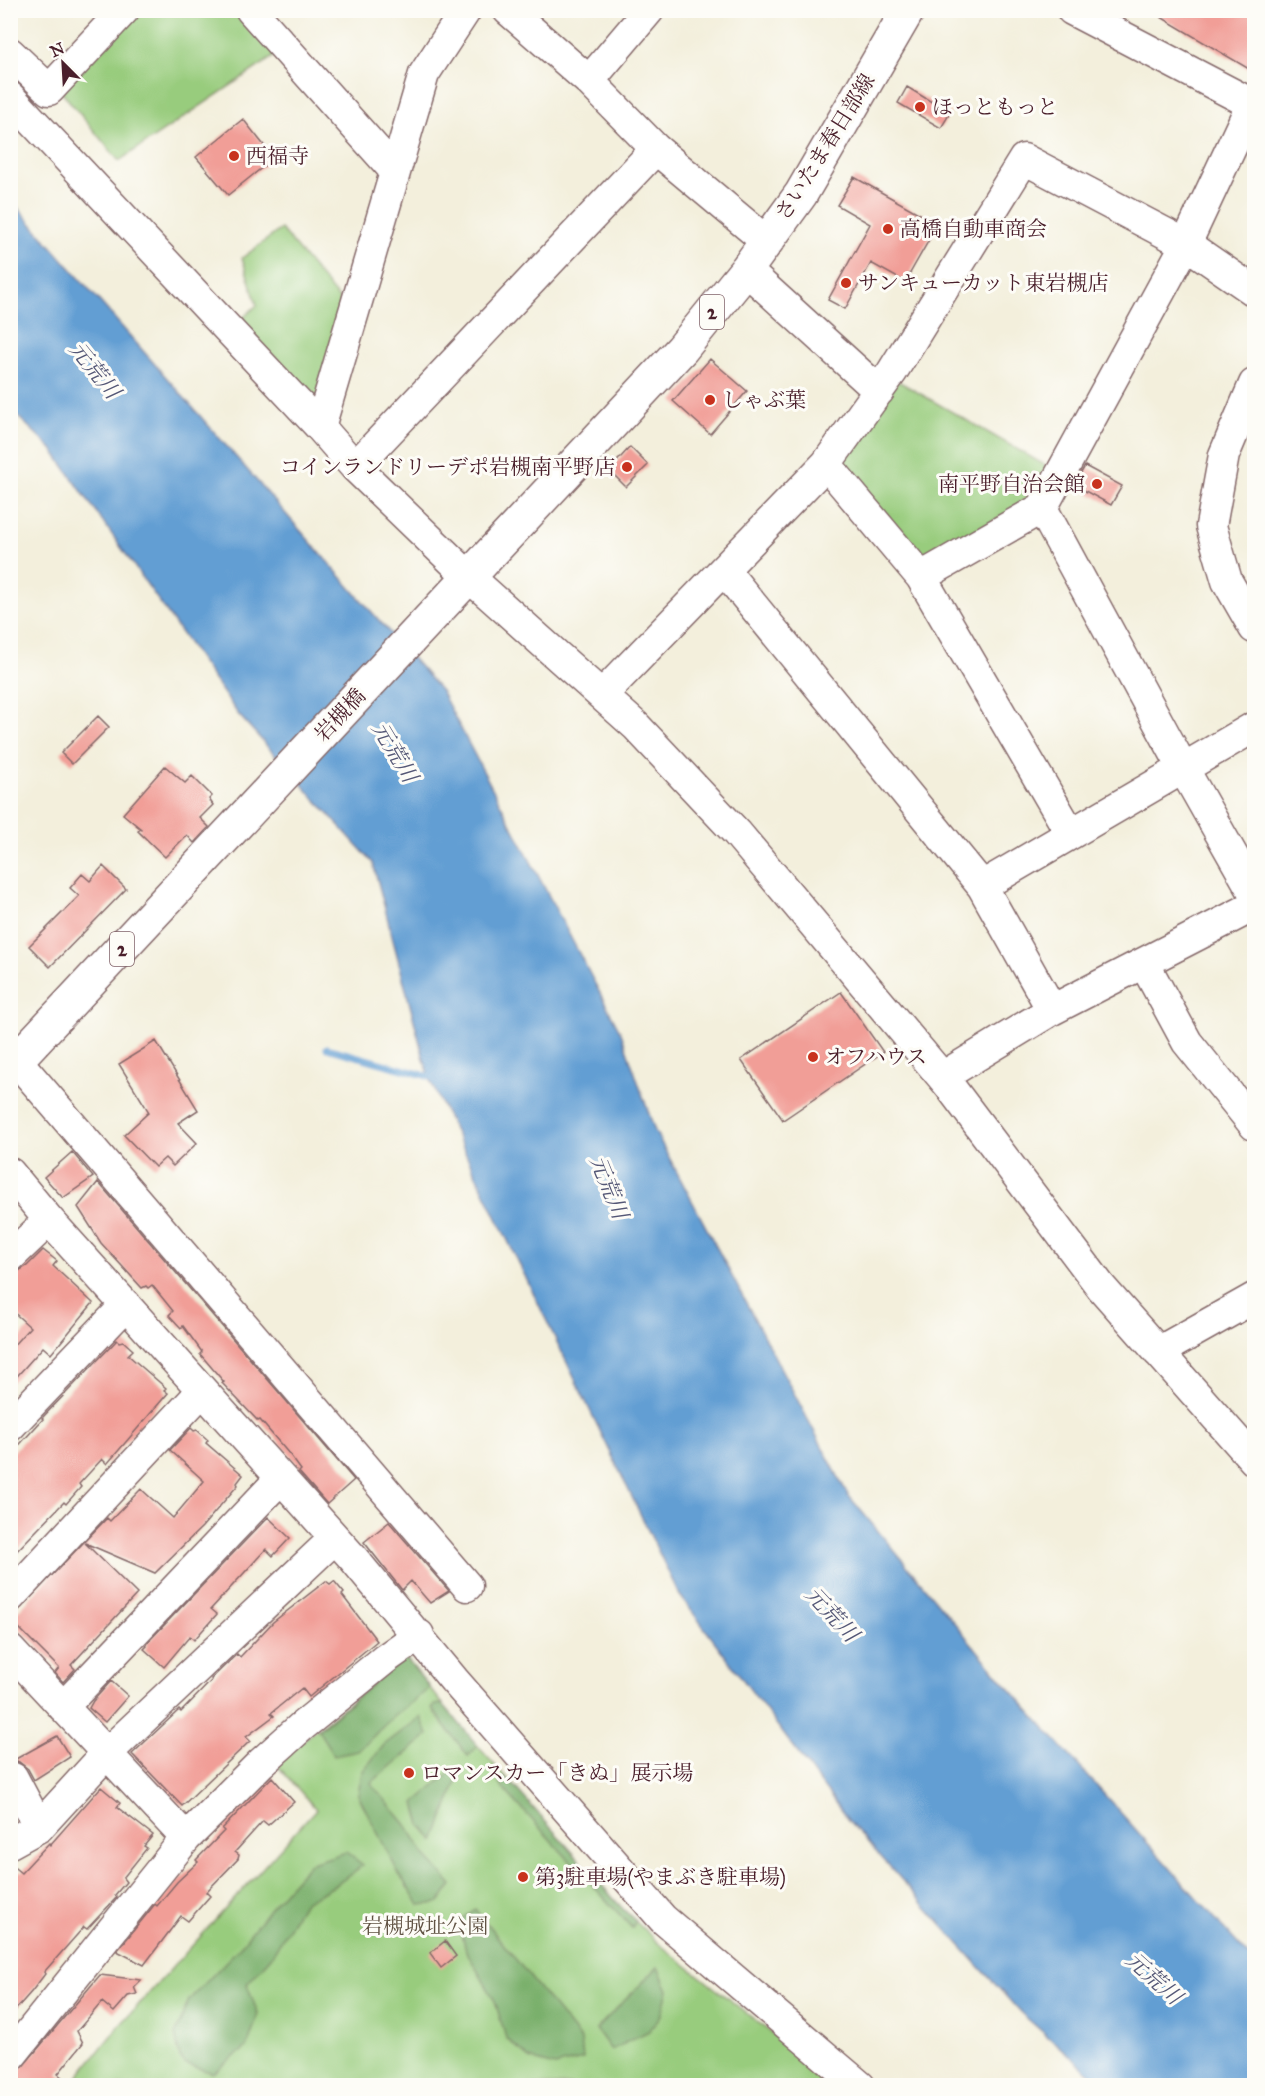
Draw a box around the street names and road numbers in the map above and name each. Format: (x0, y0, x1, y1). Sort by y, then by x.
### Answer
street label: さいたま春日部線 (769, 69, 881, 225)
road number: 2 (700, 295, 724, 329)
street label: 岩槻橋 (309, 683, 371, 747)
road number: 2 (110, 932, 134, 966)

